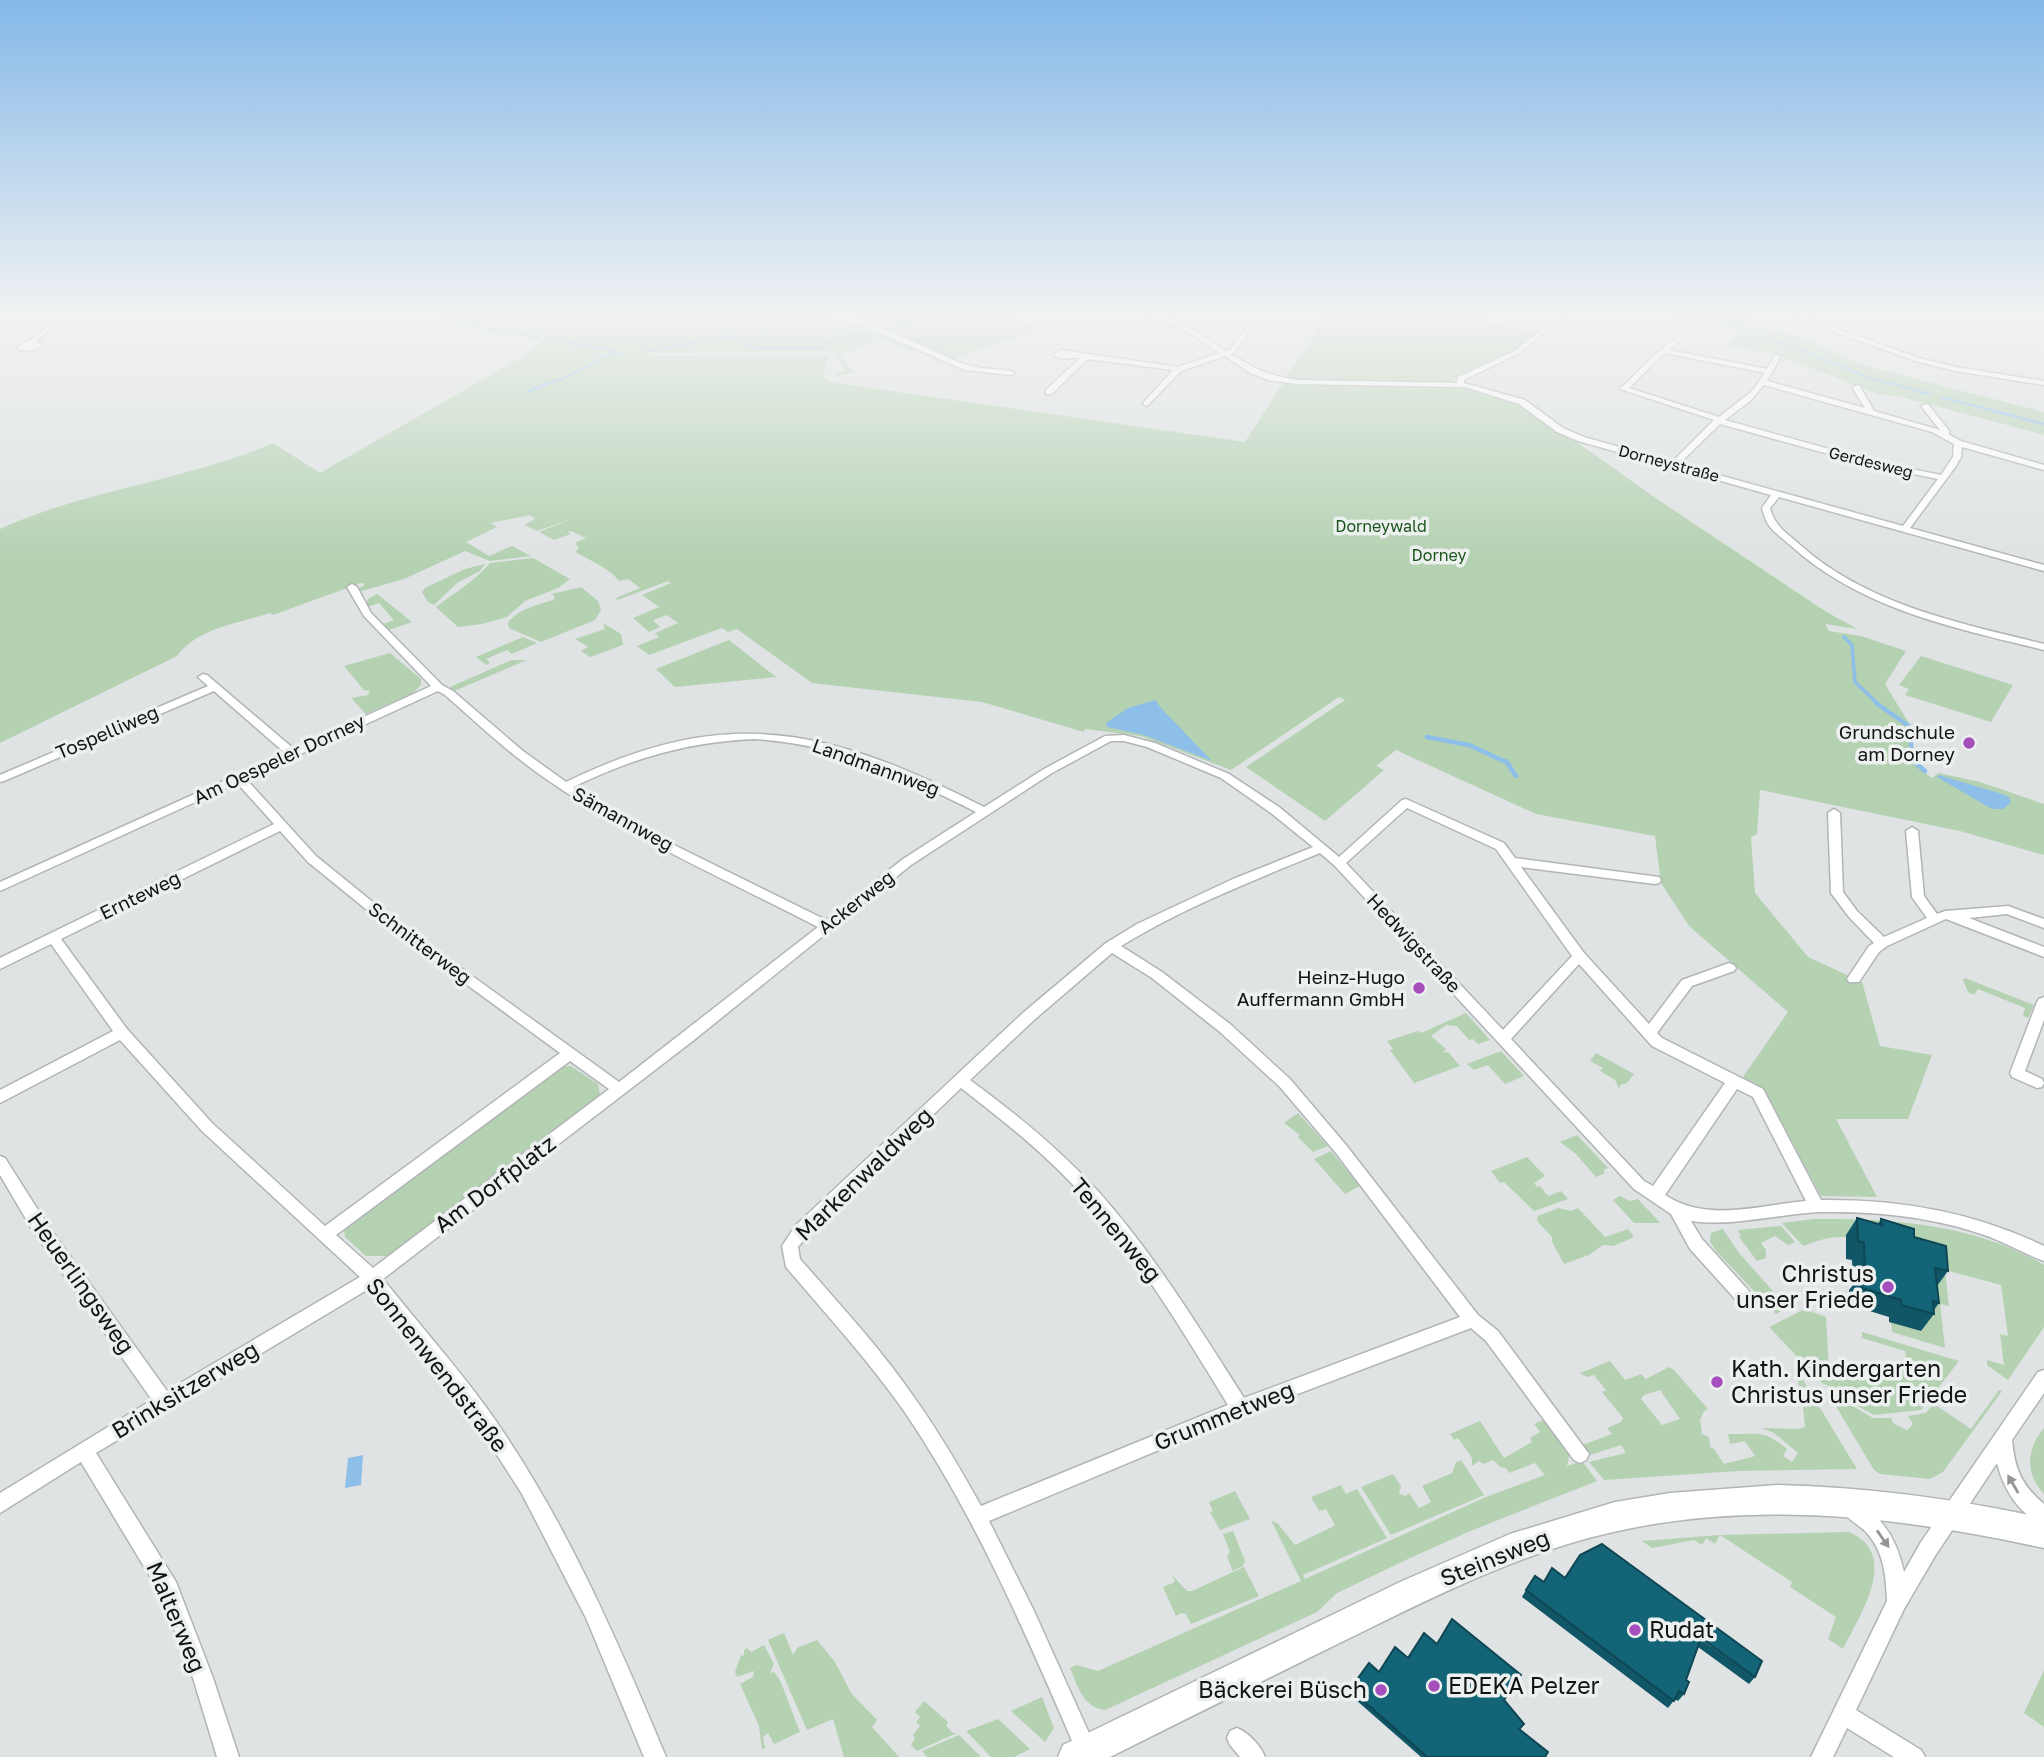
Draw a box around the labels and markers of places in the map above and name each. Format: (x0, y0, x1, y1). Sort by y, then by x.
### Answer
place label: Grundschule am Dorney (1839, 720, 1955, 765)
marker: Grundschule am Dorney (1961, 735, 1977, 751)
place label: Heinz-Hugo Auffermann GmbH (1237, 965, 1405, 1010)
marker: Heinz-Hugo Auffermann GmbH (1411, 980, 1427, 996)
place label: Christus unser Friede (1736, 1259, 1874, 1313)
marker: Christus unser Friede (1880, 1279, 1896, 1295)
place label: Kath. Kindergarten Christus unser Friede (1731, 1354, 1967, 1408)
marker: Kath. Kindergarten Christus unser Friede (1709, 1374, 1725, 1390)
place label: Rudat (1649, 1615, 1714, 1643)
marker: Rudat (1627, 1622, 1643, 1638)
place label: EDEKA Pelzer (1448, 1671, 1599, 1699)
place label: Bäckerei Büsch (1198, 1675, 1367, 1703)
marker: EDEKA Pelzer (1426, 1678, 1442, 1694)
marker: Bäckerei Büsch (1373, 1682, 1389, 1698)

